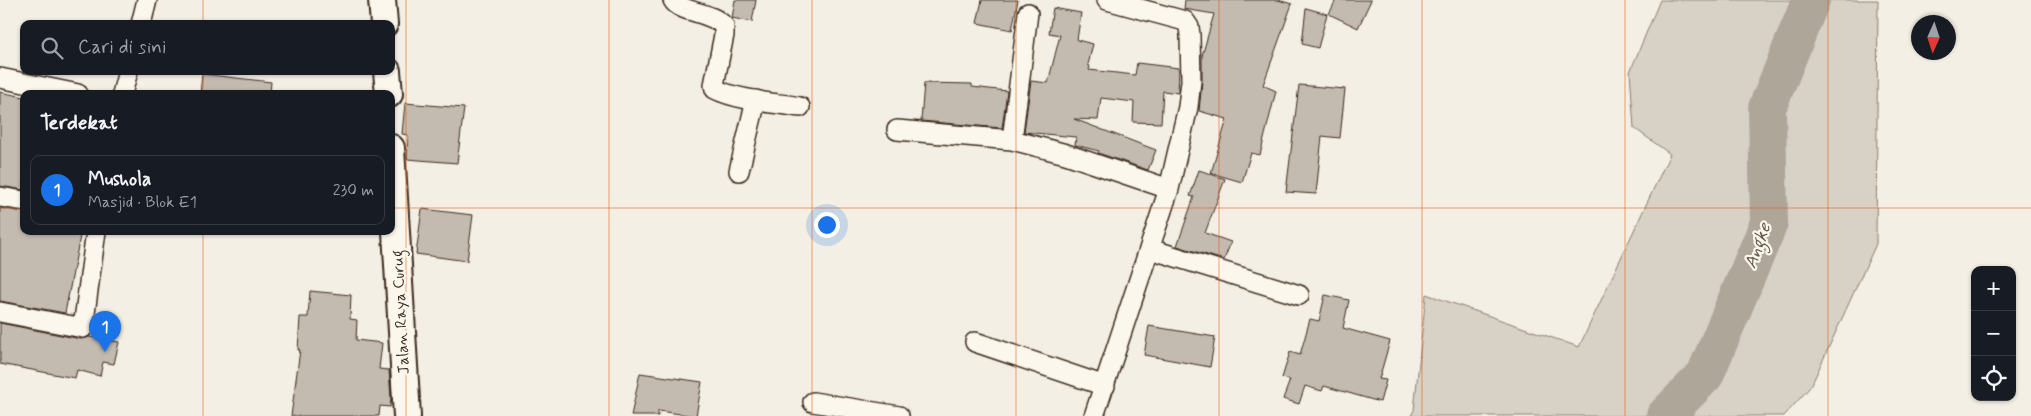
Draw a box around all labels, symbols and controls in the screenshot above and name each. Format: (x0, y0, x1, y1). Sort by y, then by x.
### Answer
north arrow (1911, 15, 1956, 60)
search box (20, 20, 395, 75)
icon: search (38, 34, 66, 62)
text: Cari di sini (78, 35, 166, 60)
text: Terdekat (40, 109, 118, 137)
text: Mushola (88, 167, 151, 192)
text: 1 (53, 180, 61, 201)
text: 230 m (333, 180, 374, 201)
text: Masjid · Blok E1 (88, 192, 197, 213)
your location (814, 212, 840, 238)
water label: Angke (1739, 219, 1779, 273)
street label: Jalan Raya Curug (387, 249, 416, 375)
map controls (1971, 266, 2016, 401)
button: + (1971, 266, 2016, 311)
pin: 1 (89, 311, 121, 352)
button: − (1971, 311, 2016, 356)
button: locate (1971, 356, 2016, 401)

